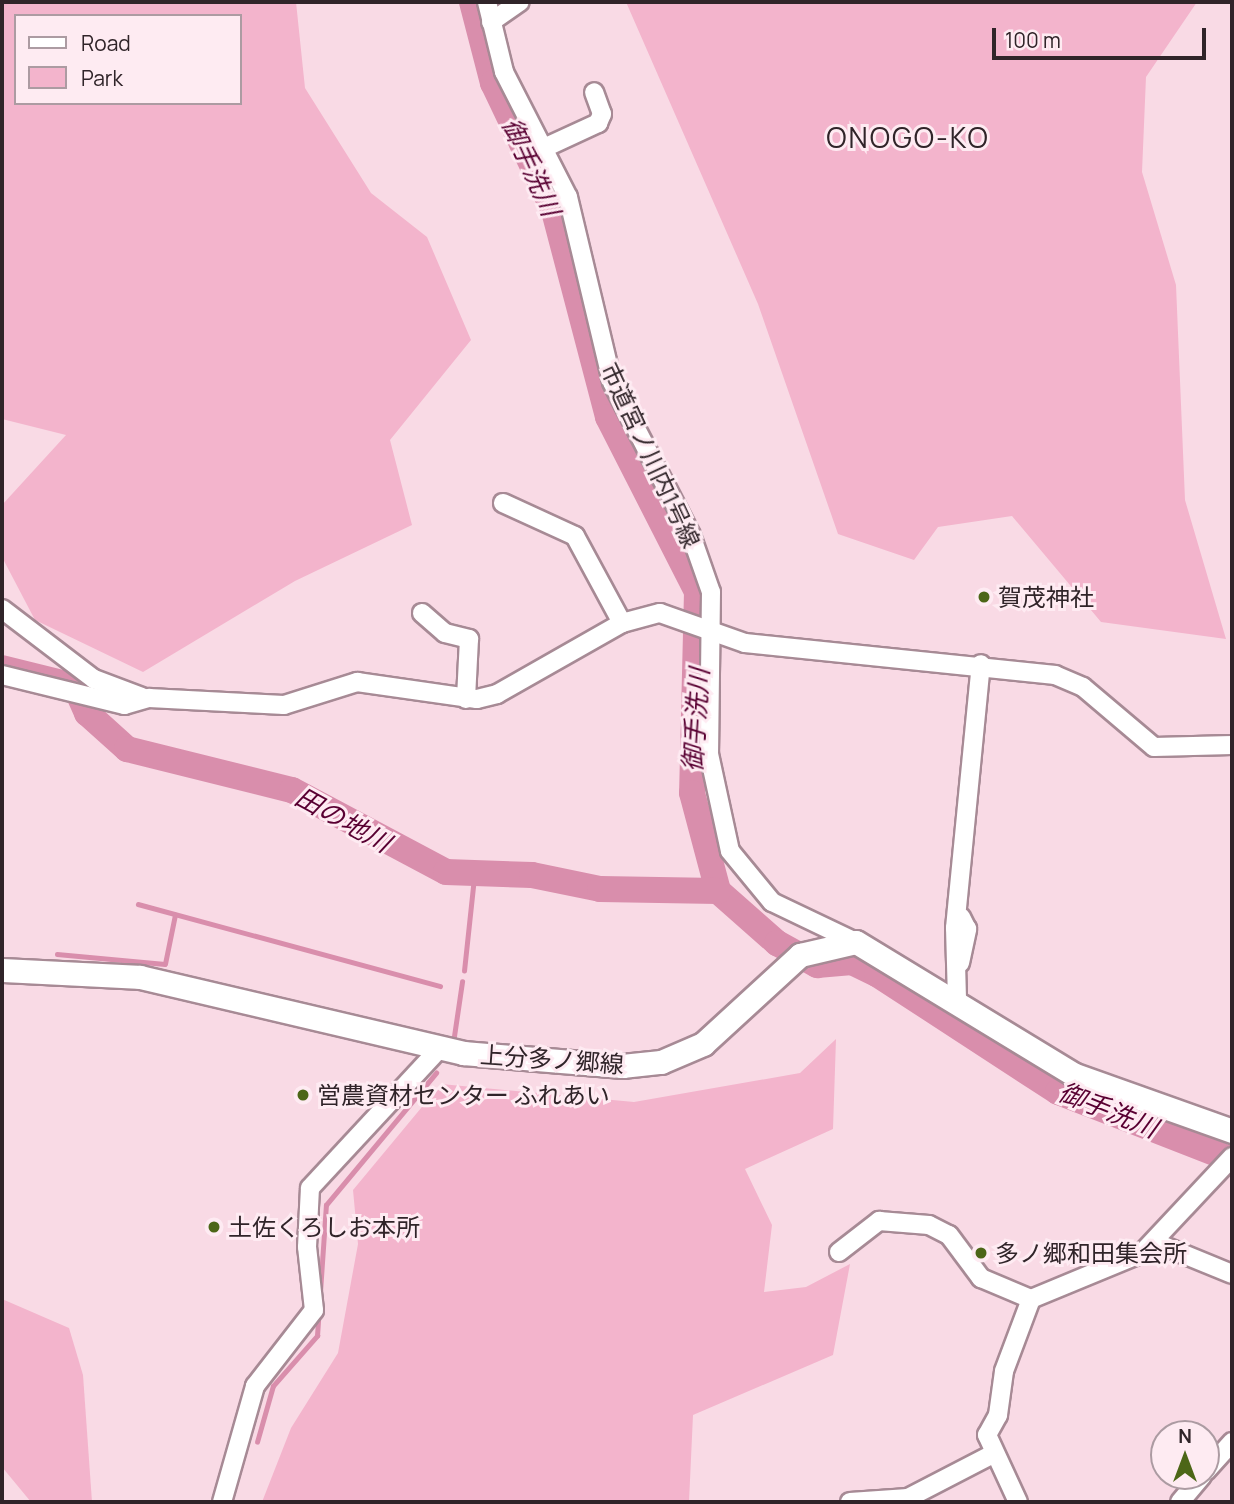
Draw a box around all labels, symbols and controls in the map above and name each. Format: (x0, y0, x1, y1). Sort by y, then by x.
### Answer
legend (14, 14, 242, 105)
scale bar (996, 14, 1210, 58)
text: 100 m (1005, 26, 1061, 54)
text: Road (81, 29, 131, 57)
text: Park (81, 64, 123, 92)
water label: 御手洗川 (496, 113, 566, 221)
district label: ONOGO-KO (827, 120, 989, 154)
street label: 市道宮ノ川内1号線 (595, 358, 707, 552)
place label: 賀茂神社 (998, 583, 1094, 611)
marker: 賀茂神社 (976, 589, 992, 605)
water label: 御手洗川 (677, 667, 715, 773)
water label: 田の地川 (290, 781, 396, 859)
street label: 上分多ノ郷線 (479, 1040, 625, 1078)
water label: 御手洗川 (1054, 1076, 1162, 1144)
place label: 営農資材センター ふれあい (317, 1081, 610, 1109)
marker: 営農資材センター ふれあい (295, 1087, 311, 1103)
place label: 土佐くろしお本所 (228, 1213, 420, 1241)
marker: 土佐くろしお本所 (206, 1219, 222, 1235)
place label: 多ノ郷和田集会所 (995, 1239, 1187, 1267)
marker: 多ノ郷和田集会所 (973, 1245, 989, 1261)
north arrow (1150, 1420, 1220, 1490)
text: N (1178, 1423, 1192, 1449)

